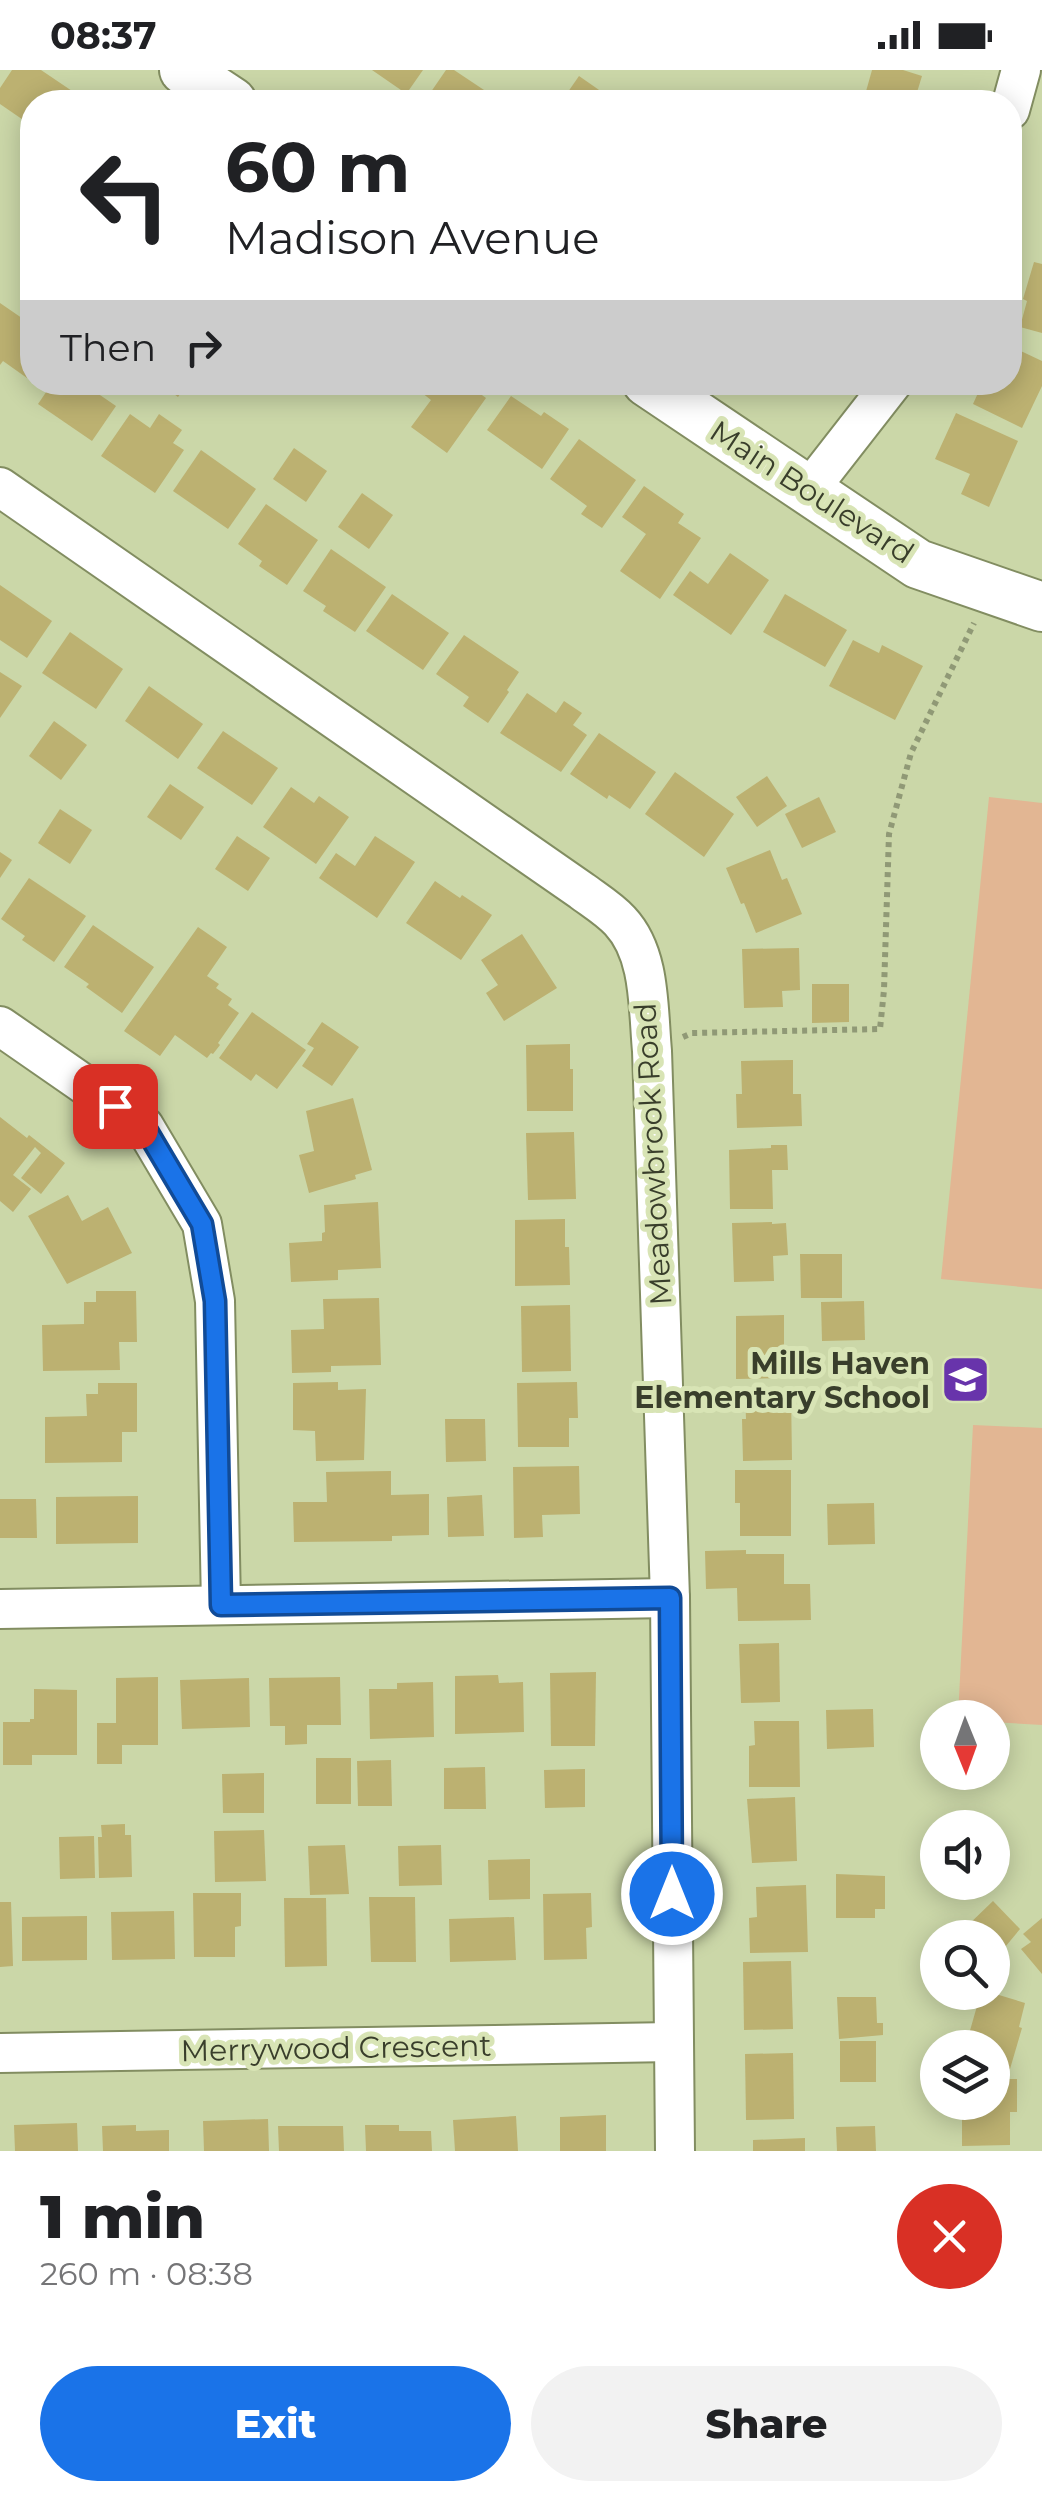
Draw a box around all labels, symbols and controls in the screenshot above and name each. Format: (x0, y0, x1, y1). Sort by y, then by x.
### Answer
text: 08:37 (50, 12, 157, 59)
text: 60 m (225, 124, 410, 210)
icon: left (60, 130, 190, 260)
text: Madison Avenue (225, 210, 599, 265)
icon: right (176, 320, 231, 375)
text: Then (60, 324, 156, 371)
street label: Main Boulevard (703, 412, 921, 572)
street label: Meadowbrook Road (627, 1002, 679, 1306)
pin (73, 1064, 158, 1149)
icon: arrive (88, 1079, 143, 1134)
place label: Mills Haven Elementary School (634, 1345, 930, 1416)
school or university icon: Mills Haven Elementary School (939, 1354, 991, 1406)
north arrow (920, 1700, 1010, 1790)
map controls (920, 1700, 1010, 2120)
button: sound (920, 1810, 1010, 1900)
position arrow (620, 1842, 724, 1946)
button: search (920, 1920, 1010, 2010)
street label: Merrywood Crescent (180, 2027, 492, 2069)
button: layers (920, 2030, 1010, 2120)
text: 1 min (40, 2180, 205, 2253)
button: close (897, 2184, 1002, 2289)
text: 260 m · 08:38 (40, 2254, 253, 2293)
button: Exit (40, 2366, 511, 2481)
button: Share (531, 2366, 1002, 2481)

